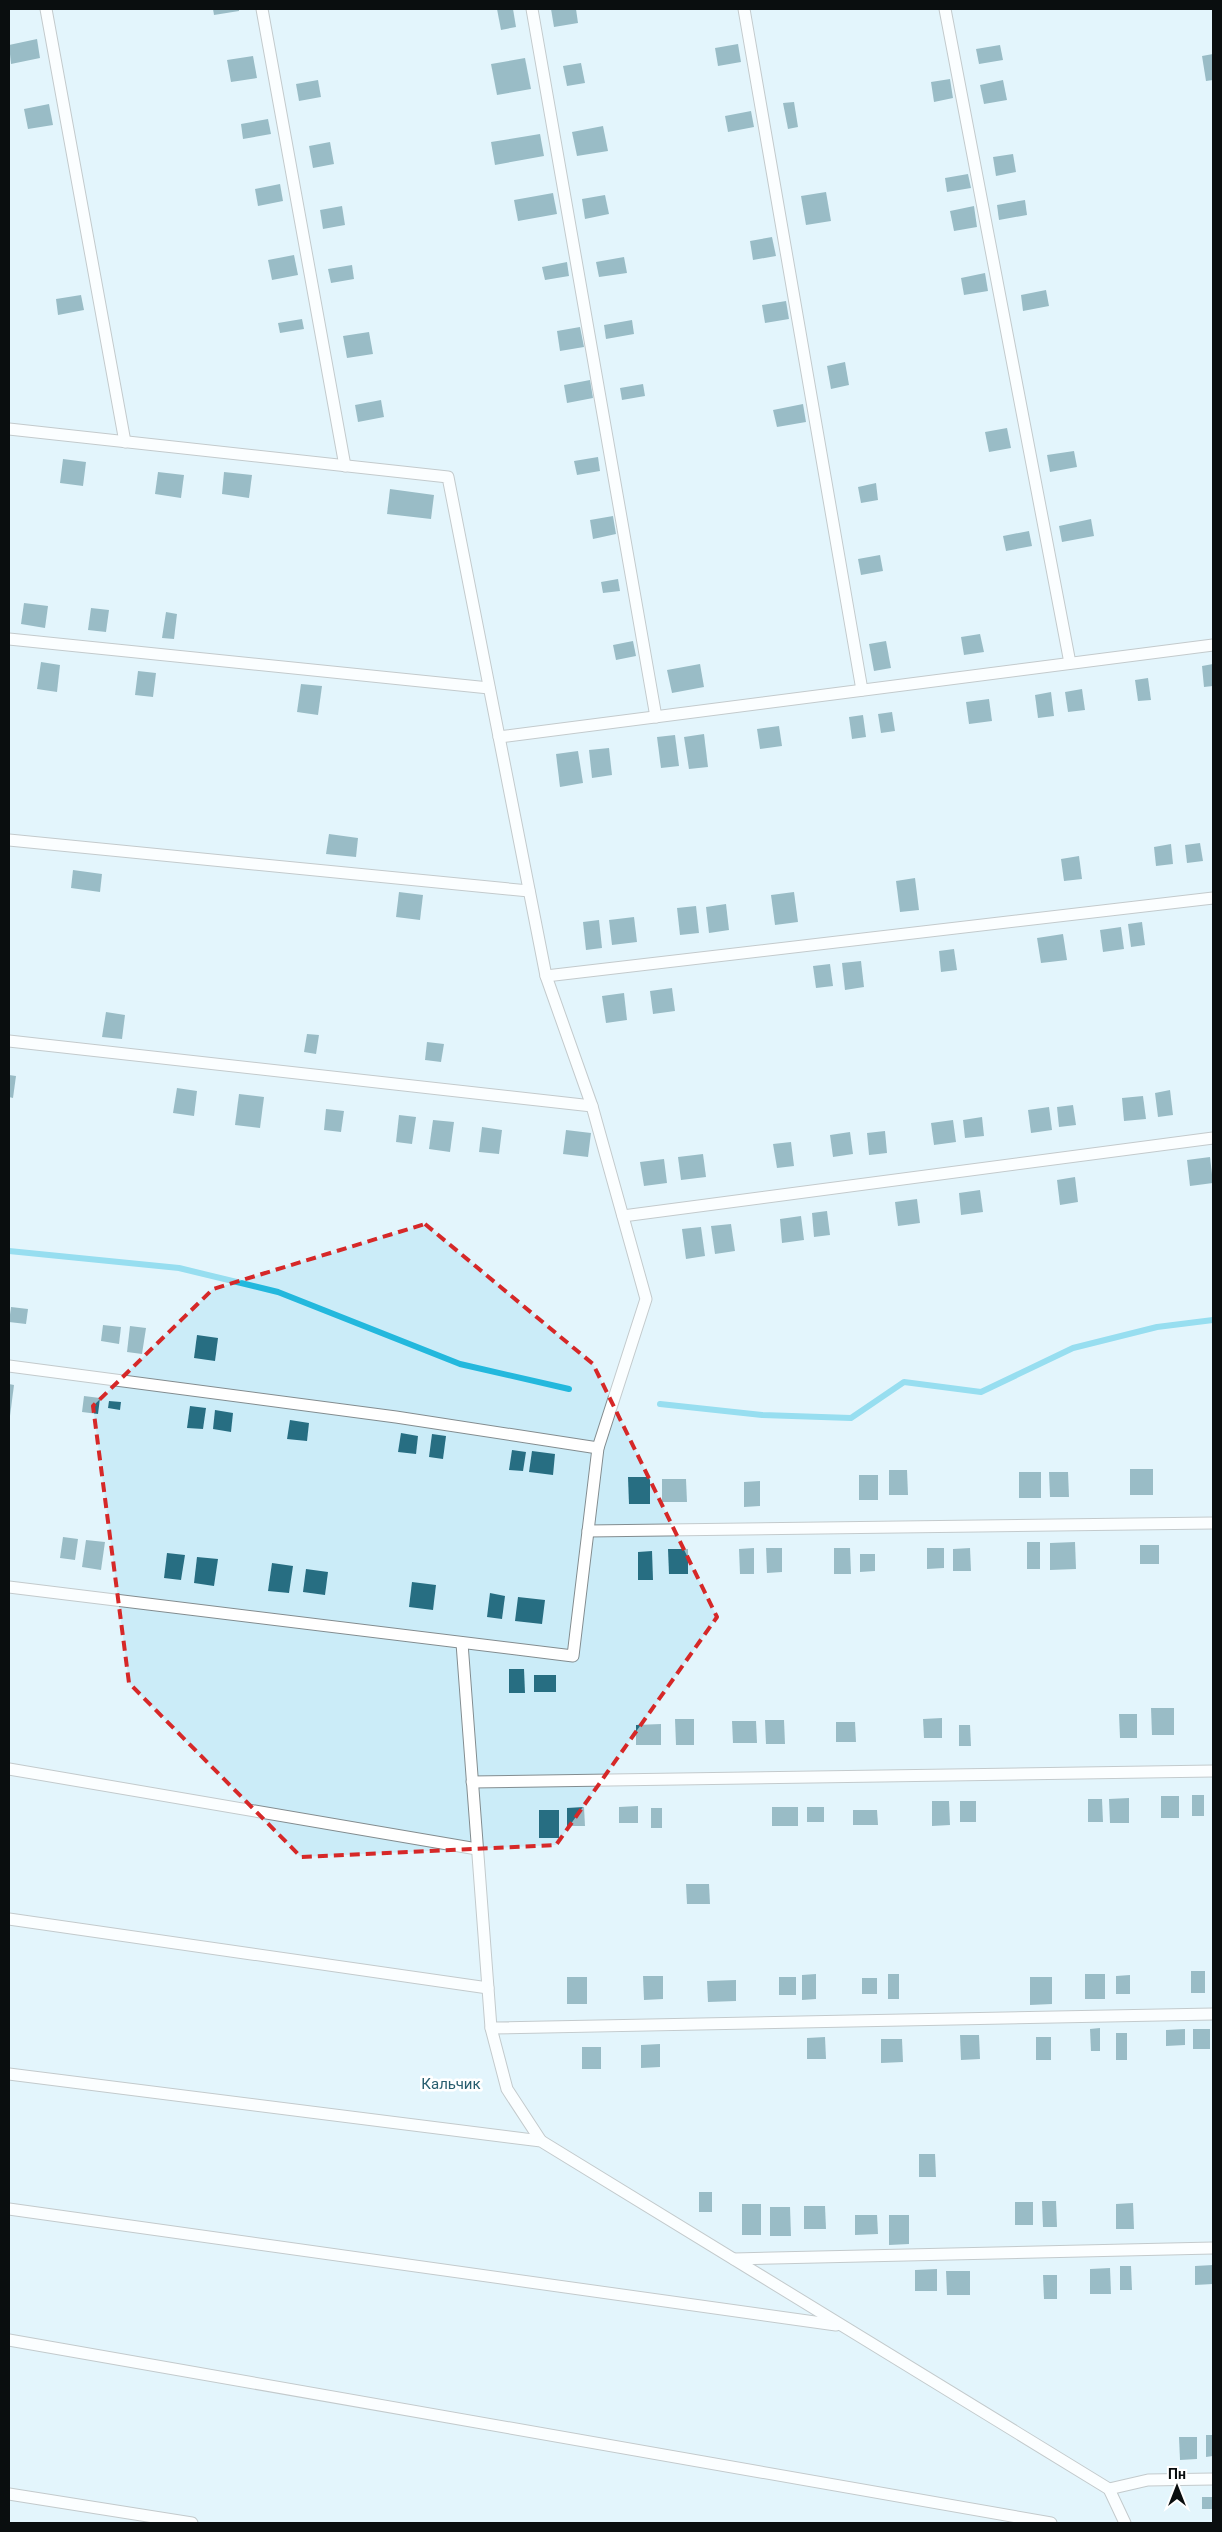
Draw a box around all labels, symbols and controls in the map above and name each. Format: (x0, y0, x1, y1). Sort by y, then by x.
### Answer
park label: Кальчик (421, 2075, 481, 2093)
north arrow (1152, 2462, 1202, 2512)
text: Пн (1168, 2466, 1186, 2482)

